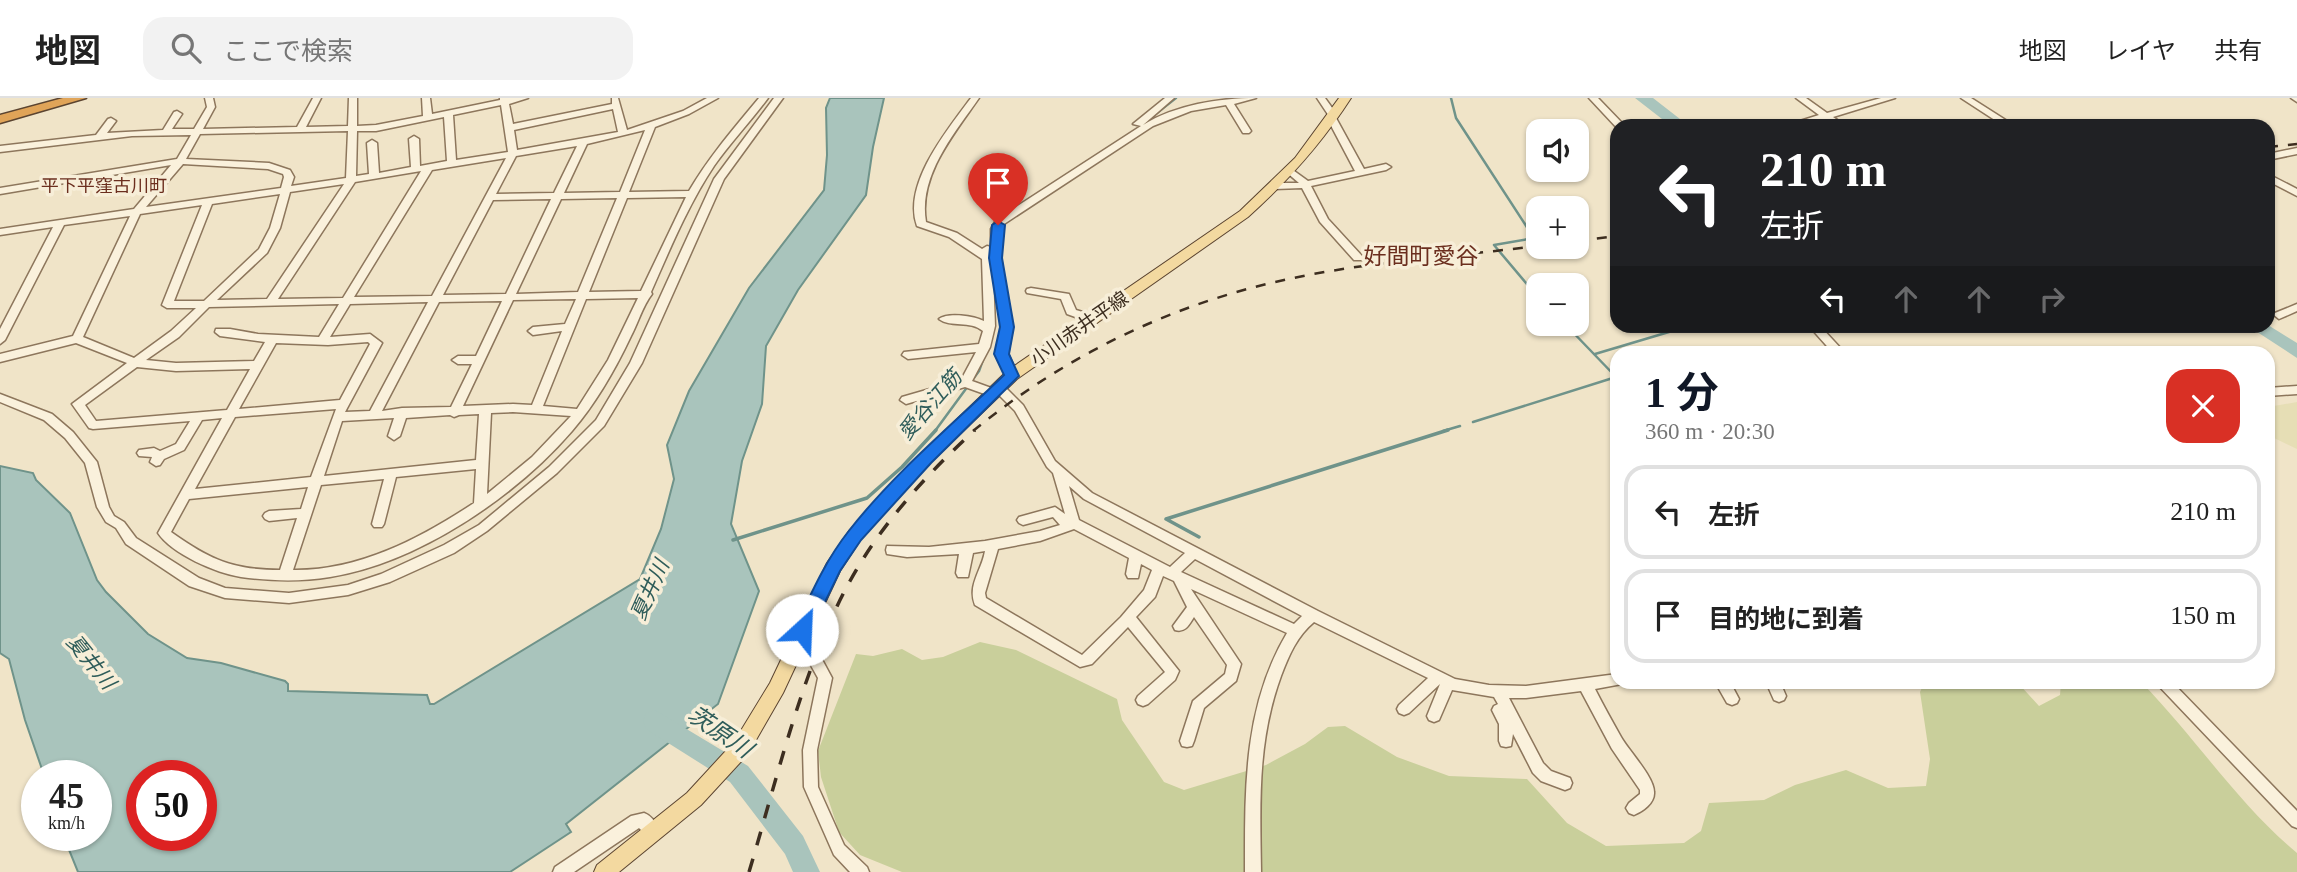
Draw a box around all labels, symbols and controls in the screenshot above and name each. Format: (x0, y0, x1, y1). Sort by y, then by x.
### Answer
search box (143, 17, 633, 80)
icon: search (167, 29, 205, 67)
text: 地図 (35, 33, 101, 69)
text: ここで検索 (223, 37, 353, 66)
text: 地図 (2019, 38, 2067, 64)
text: レイヤ (2105, 38, 2176, 64)
text: 共有 (2214, 38, 2262, 64)
map controls (1526, 119, 1589, 336)
button: sound (1526, 119, 1589, 182)
text: 210 m (1760, 142, 1887, 197)
icon: left (1645, 147, 1736, 238)
pin (968, 153, 1028, 225)
icon: arrive (979, 164, 1017, 202)
district label: 平下平窪古川町 (41, 176, 167, 196)
button: + (1526, 196, 1589, 259)
text: 左折 (1760, 208, 1824, 244)
district label: 好間町愛谷 (1364, 244, 1479, 269)
button: − (1526, 273, 1589, 336)
icon: left (1814, 280, 1852, 318)
icon: ahead (1887, 280, 1925, 318)
icon: ahead (1960, 280, 1998, 318)
icon: right (2033, 280, 2071, 318)
street label: 小川赤井平線 (1027, 287, 1132, 370)
water label: 愛谷江筋 (893, 363, 969, 445)
button: close (2166, 369, 2240, 443)
text: 1 分 (1645, 370, 1719, 416)
text: 360 m · 20:30 (1645, 419, 1775, 444)
icon: left (1649, 493, 1687, 531)
text: 210 m (2170, 497, 2236, 526)
text: 左折 (1708, 501, 1760, 530)
water label: 夏井川 (626, 555, 675, 624)
position arrow (765, 593, 839, 667)
icon: arrive (1649, 597, 1687, 635)
text: 150 m (2170, 601, 2236, 630)
text: 目的地に到着 (1708, 605, 1864, 634)
water label: 夏井川 (62, 630, 121, 696)
water label: 茨原川 (683, 701, 760, 765)
speed limit sign: 50 (126, 760, 217, 851)
text: 45 (49, 777, 84, 816)
text: km/h (48, 813, 85, 833)

